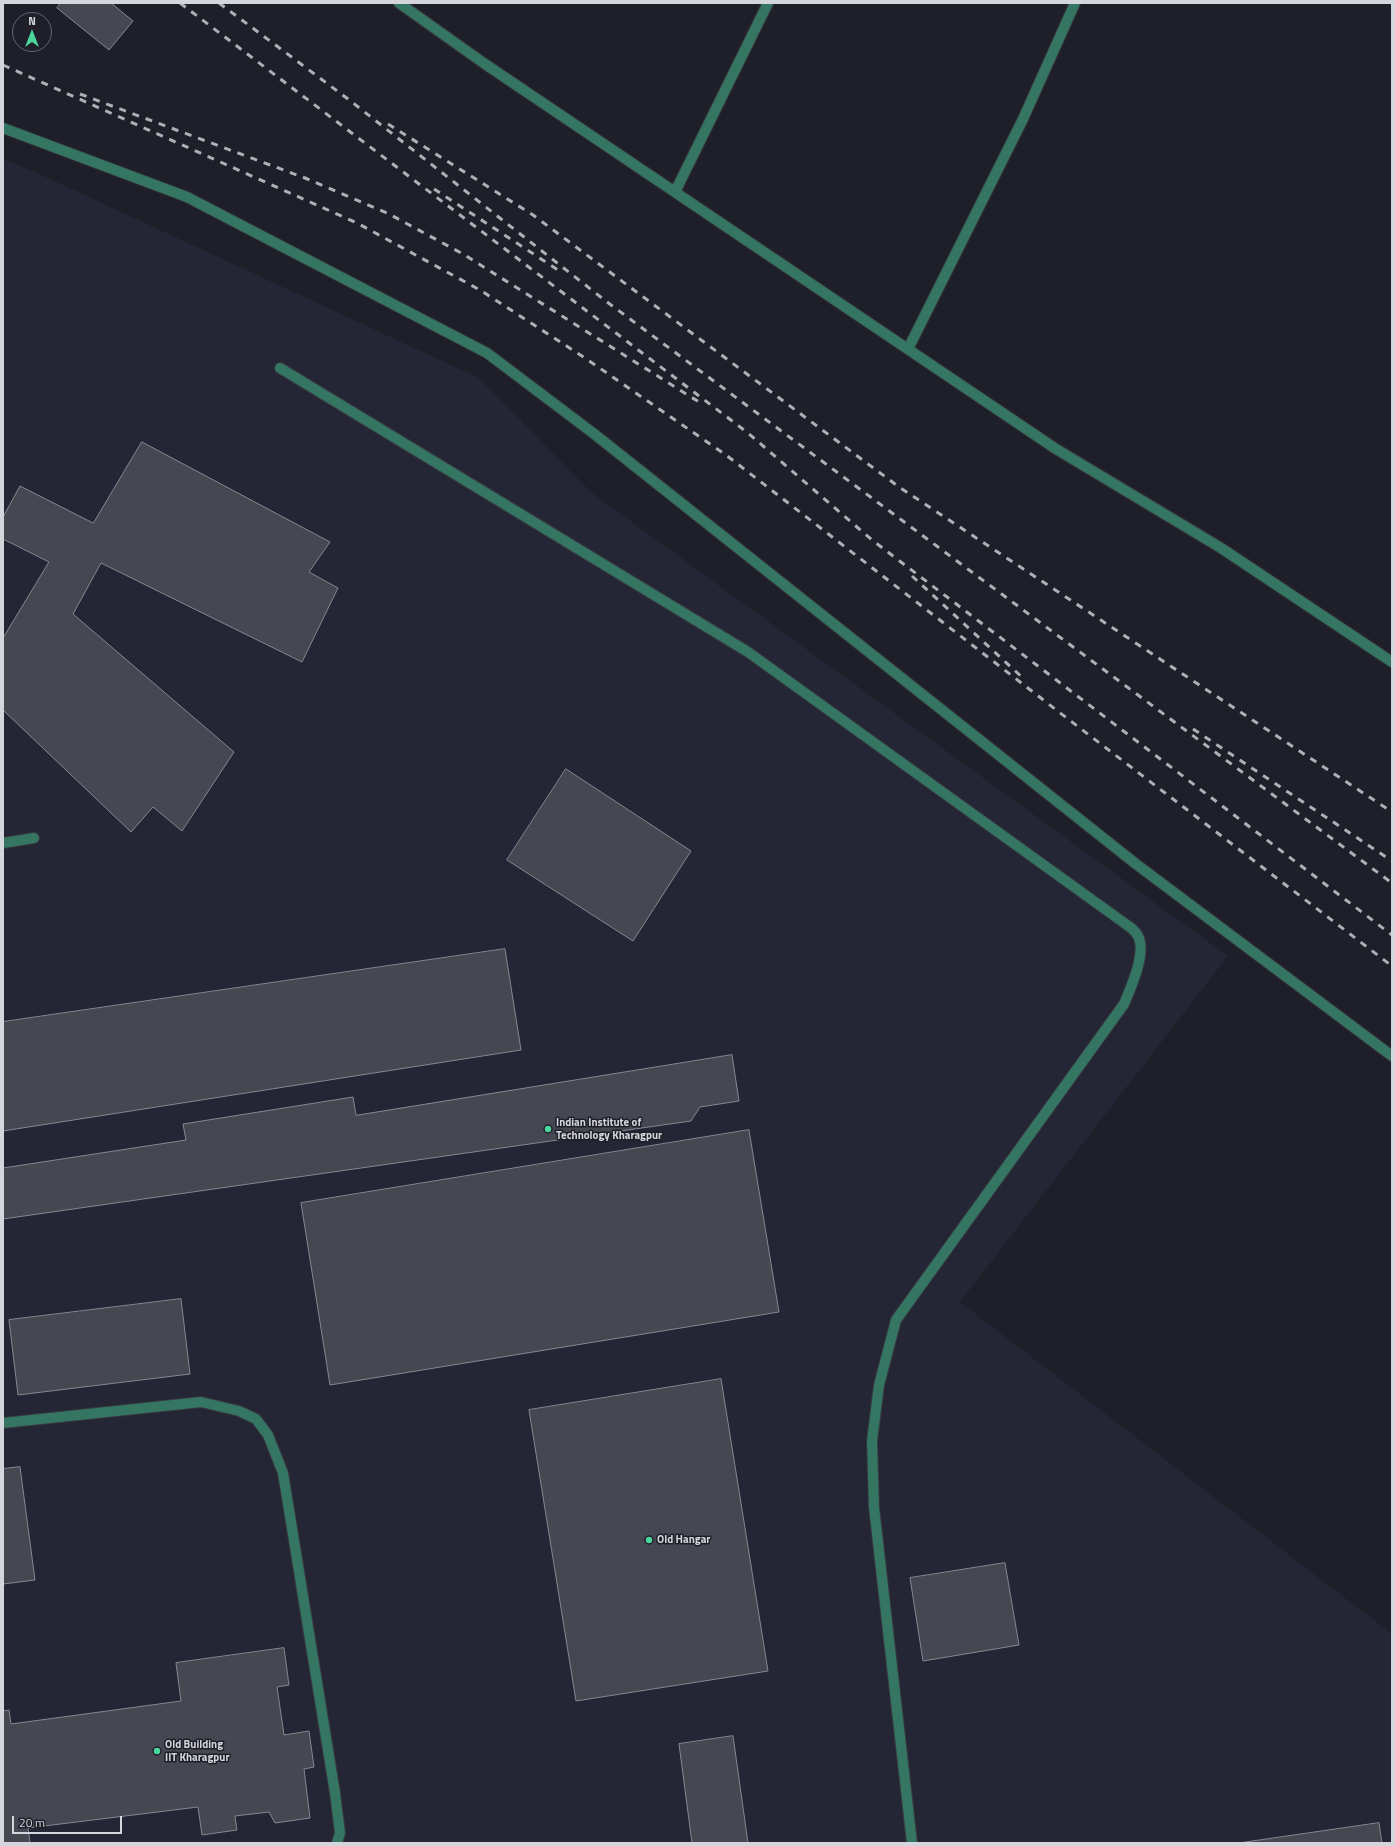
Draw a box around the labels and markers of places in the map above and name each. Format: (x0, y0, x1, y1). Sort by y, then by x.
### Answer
place label: Indian Institute of Technology Kharagpur (556, 1116, 662, 1142)
marker: Indian Institute of Technology Kharagpur (543, 1124, 553, 1134)
place label: Old Hangar (657, 1533, 710, 1547)
marker: Old Hangar (644, 1535, 654, 1545)
place label: Old Building IIT Kharagpur (165, 1738, 229, 1764)
marker: Old Building IIT Kharagpur (152, 1746, 162, 1756)

